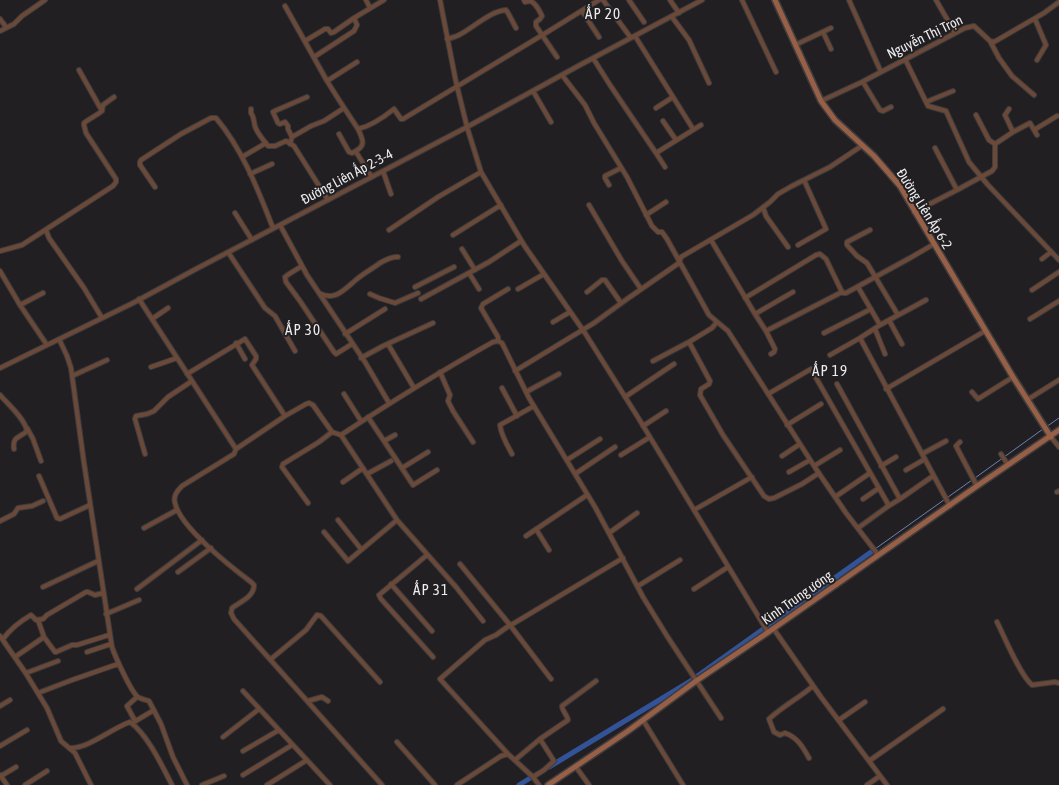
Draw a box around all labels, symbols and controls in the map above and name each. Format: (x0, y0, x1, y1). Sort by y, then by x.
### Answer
district label: ẤP 20 (584, 5, 622, 23)
street label: Nguyễn Thị Trọn (884, 11, 966, 63)
street label: Đường Liên Ấp 2-3-4 (298, 146, 396, 208)
street label: Đường Liên Ấp 6-2 (893, 166, 955, 252)
district label: ẤP 30 (284, 321, 322, 339)
district label: ẤP 19 (811, 362, 849, 380)
street label: Kinh Trung ương (758, 567, 836, 629)
district label: ẤP 31 (412, 581, 450, 599)

